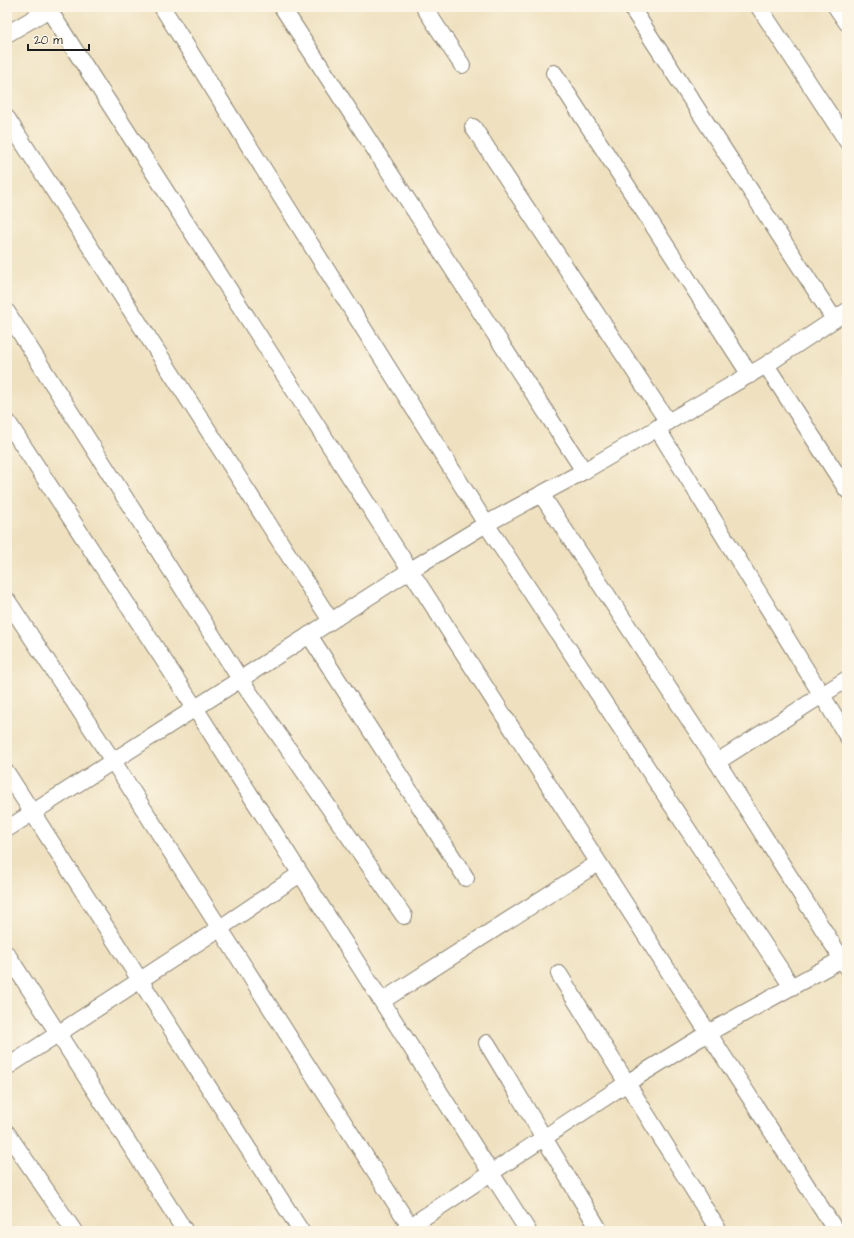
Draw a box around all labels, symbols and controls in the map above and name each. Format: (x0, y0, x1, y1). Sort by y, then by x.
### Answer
scale bar (28, 26, 89, 52)
text: 20 m (34, 32, 63, 49)

